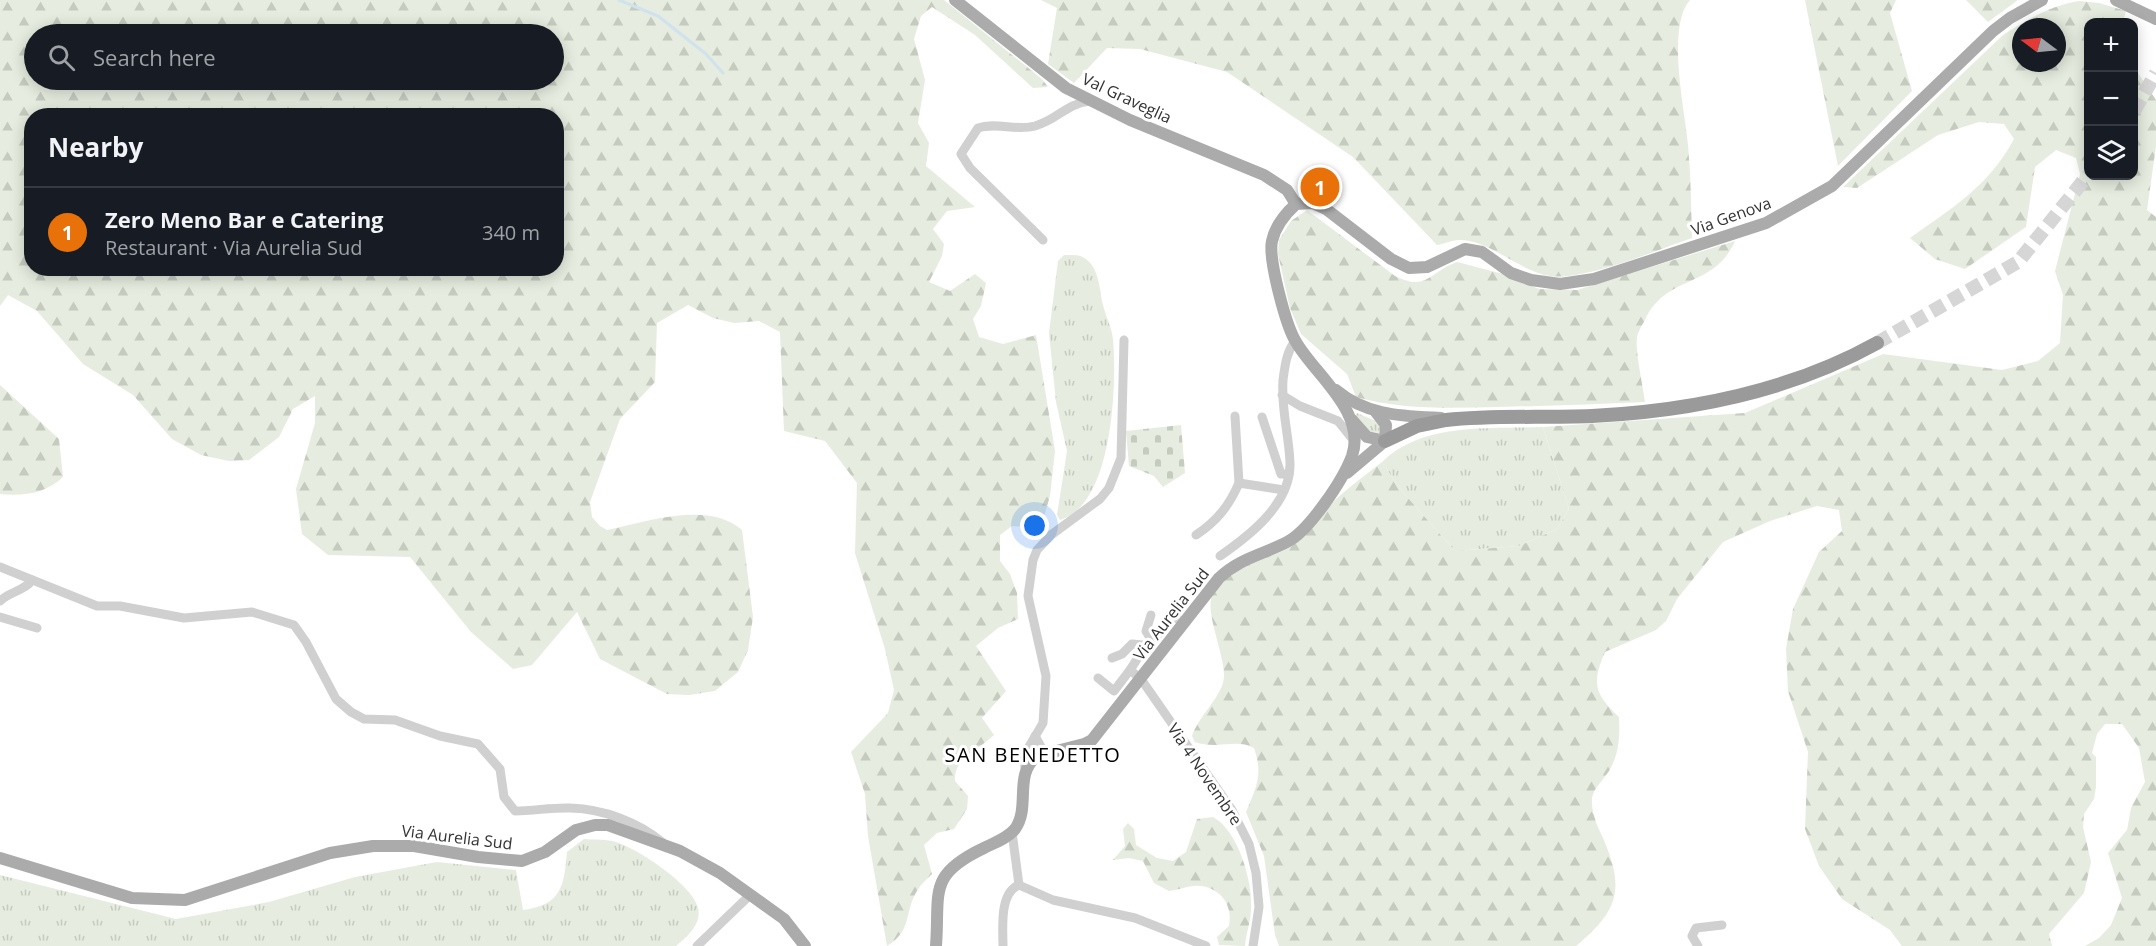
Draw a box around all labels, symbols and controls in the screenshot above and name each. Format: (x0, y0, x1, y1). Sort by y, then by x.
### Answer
north arrow (2012, 18, 2066, 72)
map controls (2084, 18, 2138, 180)
button: + (2084, 18, 2138, 72)
search box (24, 24, 564, 90)
icon: search (45, 41, 78, 74)
text: Search here (93, 42, 216, 72)
street label: Val Graveglia (1079, 68, 1175, 128)
button: − (2084, 72, 2138, 126)
button: layers (2084, 126, 2138, 180)
text: Nearby (48, 129, 143, 165)
pin: 1 (1300, 164, 1340, 210)
street label: Via Genova (1688, 191, 1774, 241)
text: Zero Meno Bar e Catering (105, 204, 384, 234)
text: 1 (62, 219, 73, 246)
text: 340 m (482, 219, 540, 246)
text: Restaurant · Via Aurelia Sud (105, 234, 362, 261)
your location (1020, 511, 1049, 540)
street label: Via Aurelia Sud (1128, 563, 1214, 665)
street label: Via 4 Novembre (1163, 719, 1247, 829)
district label: SAN BENEDETTO (945, 741, 1121, 768)
street label: Via Aurelia Sud (400, 819, 514, 855)

